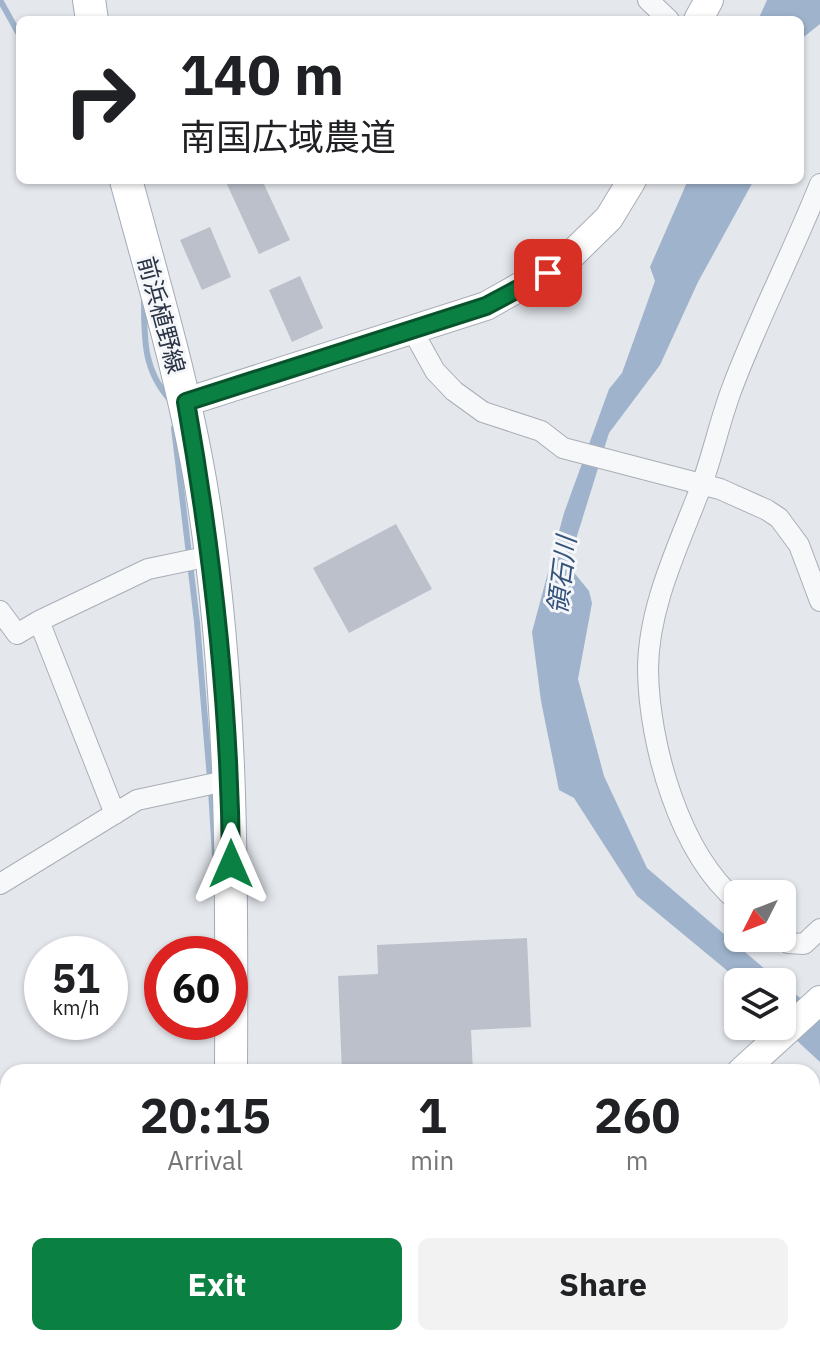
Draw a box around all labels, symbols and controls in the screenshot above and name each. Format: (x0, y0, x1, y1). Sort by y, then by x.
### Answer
text: 140 m (180, 38, 344, 110)
icon: right (48, 48, 152, 152)
text: 南国広域農道 (180, 113, 396, 160)
pin (514, 239, 582, 307)
icon: arrive (526, 251, 570, 295)
street label: 前浜植野線 (131, 253, 193, 377)
water label: 領石川 (539, 531, 583, 616)
position arrow (189, 822, 273, 906)
north arrow (724, 880, 796, 952)
map controls (724, 880, 796, 1040)
speed limit sign: 60 (144, 936, 248, 1040)
text: 51 (52, 952, 100, 1004)
button: layers (724, 968, 796, 1040)
text: km/h (52, 994, 100, 1021)
text: 20:15 (140, 1084, 271, 1146)
text: 1 (418, 1084, 447, 1146)
text: 260 (594, 1084, 680, 1146)
text: Arrival (167, 1143, 243, 1177)
text: min (410, 1143, 454, 1177)
text: m (626, 1143, 648, 1177)
button: Exit (32, 1238, 402, 1330)
button: Share (418, 1238, 788, 1330)

